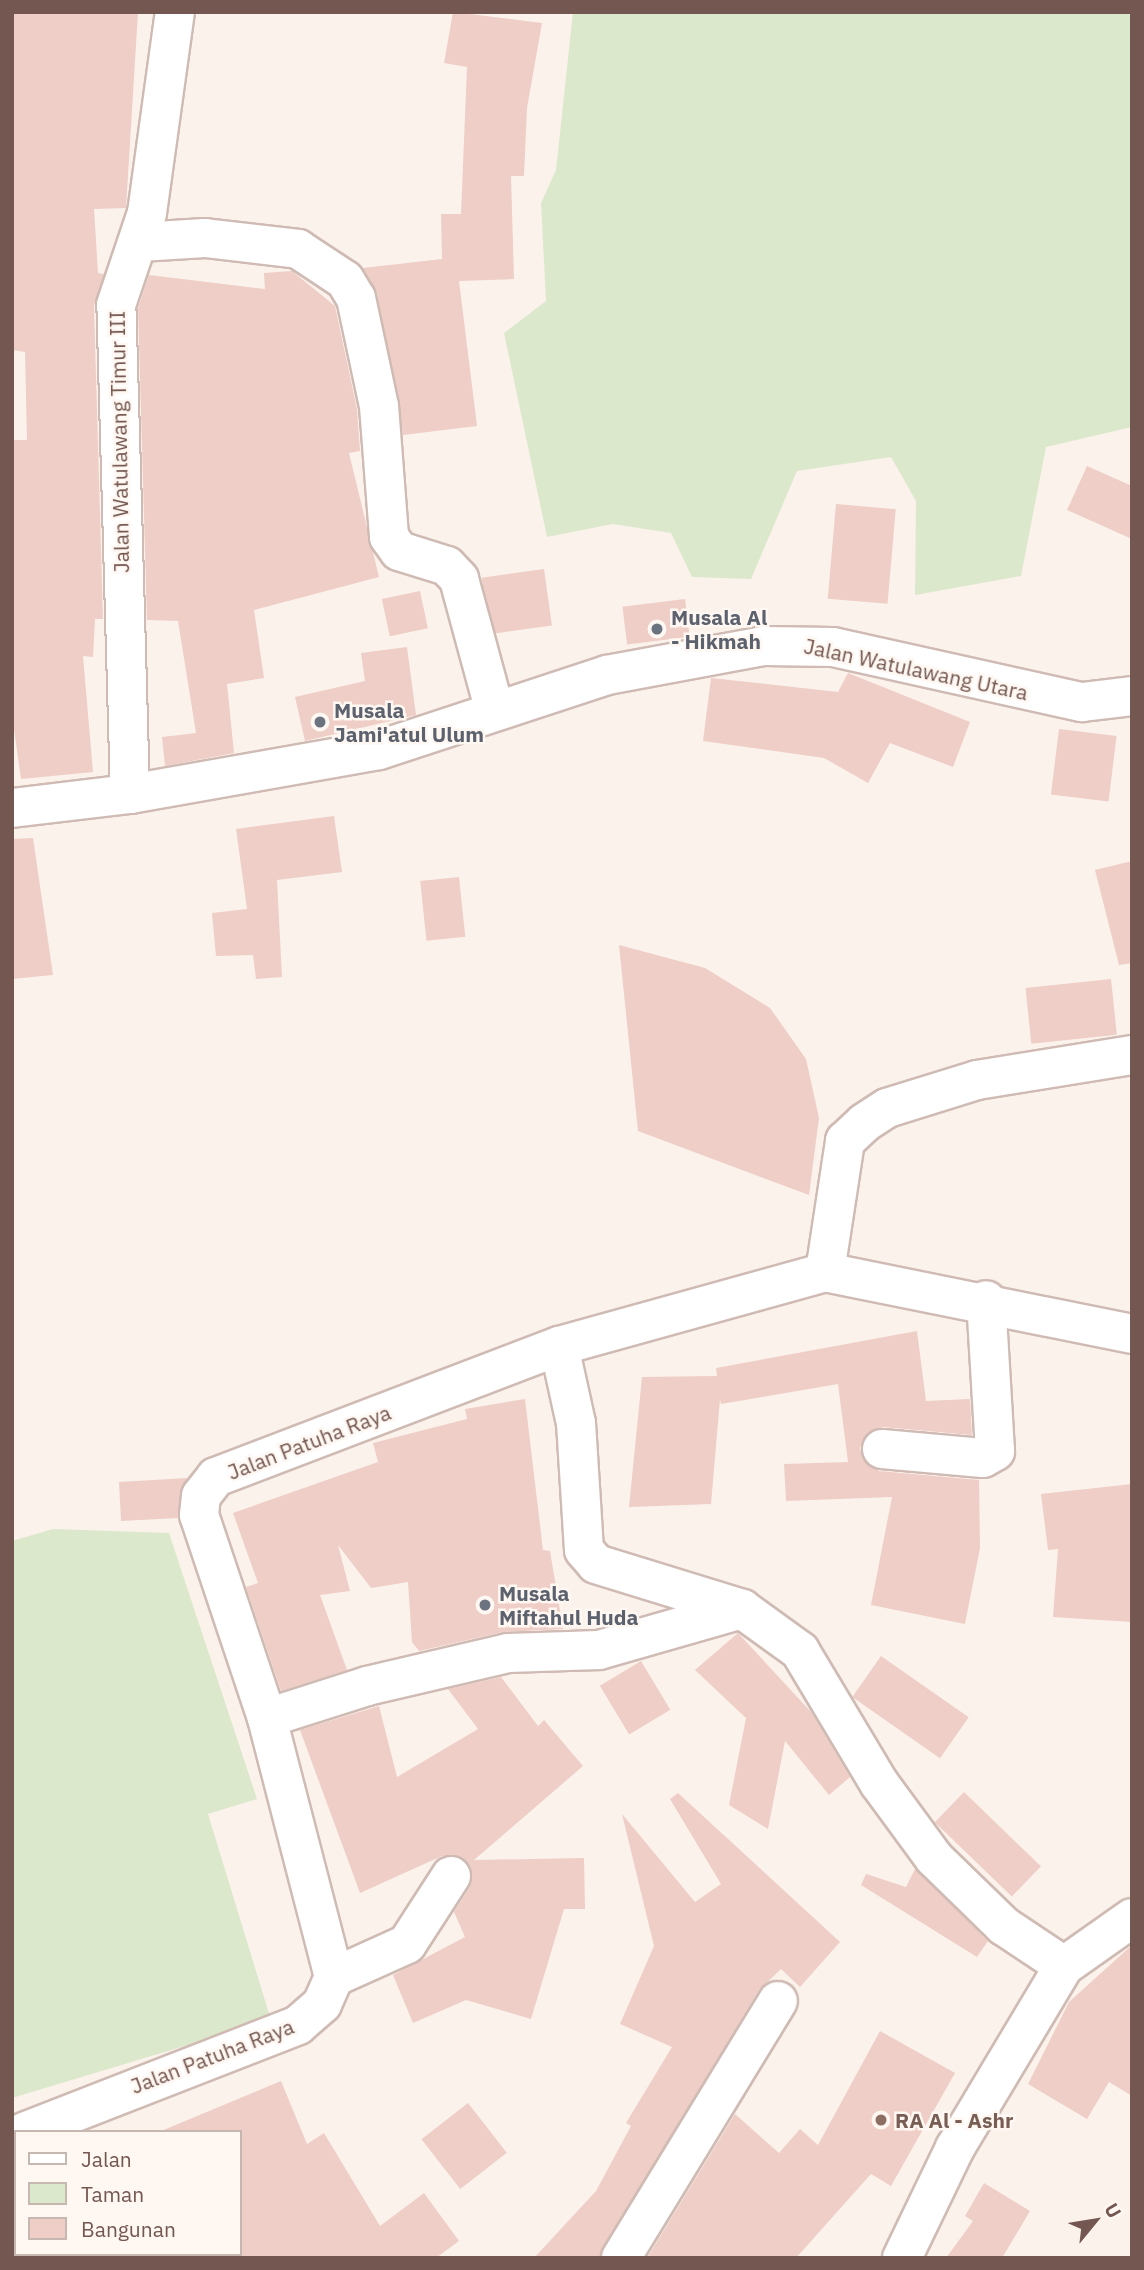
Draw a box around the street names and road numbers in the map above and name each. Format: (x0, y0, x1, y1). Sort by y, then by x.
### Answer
street label: Jalan Watulawang Timur III (104, 311, 134, 573)
street label: Jalan Watulawang Utara (802, 633, 1030, 705)
street label: Jalan Patuha Raya (224, 1399, 394, 1485)
street label: Jalan Patuha Raya (127, 2013, 297, 2099)

